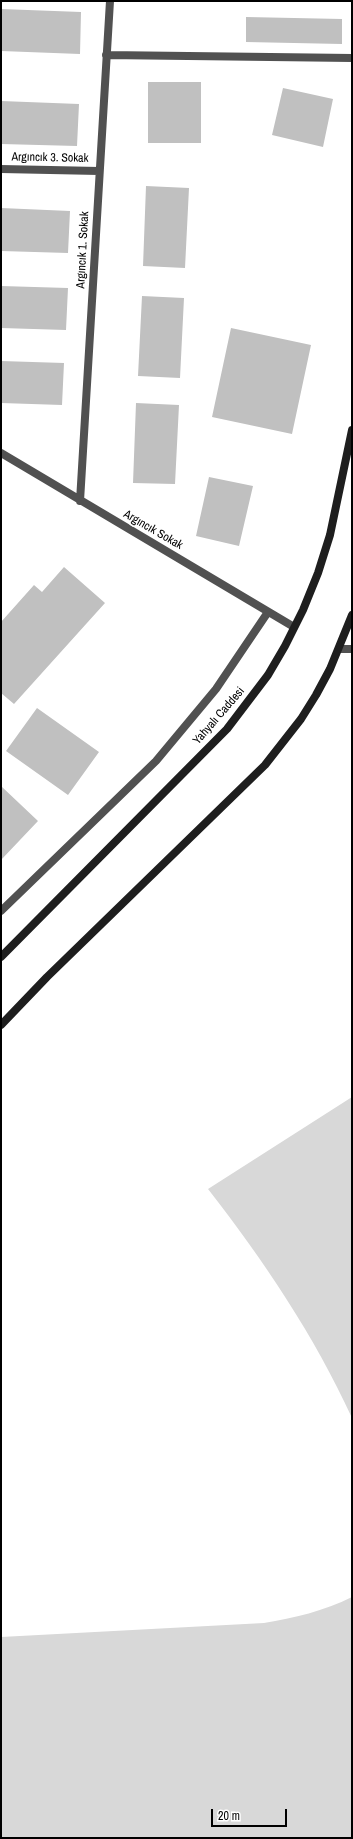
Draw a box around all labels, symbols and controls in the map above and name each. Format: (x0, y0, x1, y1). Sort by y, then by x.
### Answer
street label: Argıncık 3. Sokak (11, 150, 89, 166)
street label: Argıncık 1. Sokak (74, 211, 92, 289)
street label: Argıncık Sokak (121, 507, 185, 553)
street label: Yahyalı Caddesi (190, 684, 248, 748)
scale bar (213, 1801, 289, 1827)
text: 20 m (218, 1808, 240, 1824)

